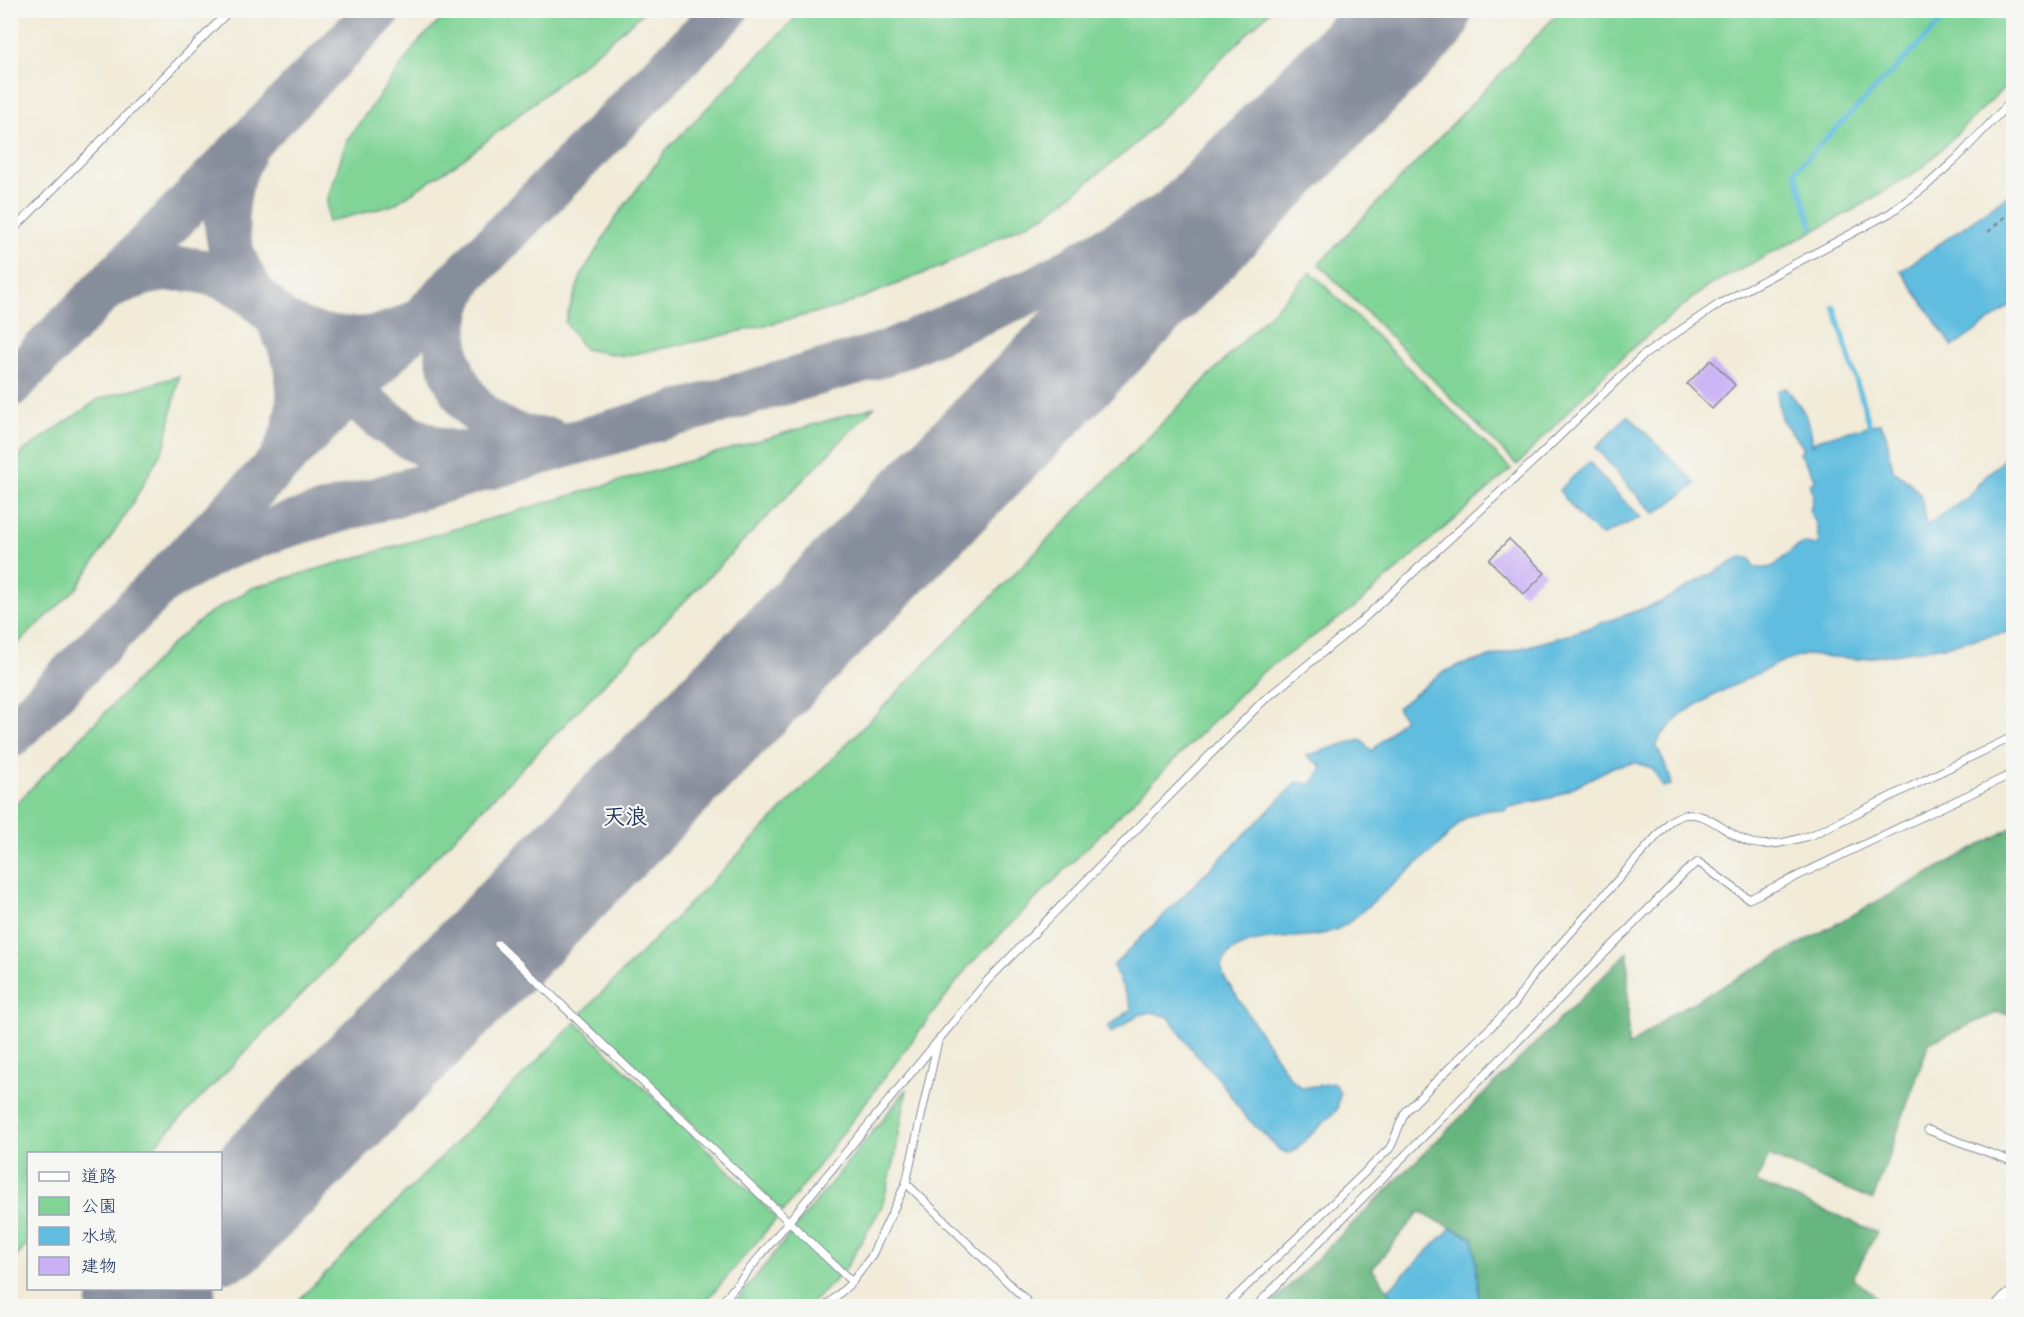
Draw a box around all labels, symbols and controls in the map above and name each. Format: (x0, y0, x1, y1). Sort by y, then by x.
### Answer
district label: 天浪 (603, 801, 647, 831)
legend (27, 1152, 222, 1290)
text: 道路 (81, 1163, 117, 1188)
text: 公園 (81, 1193, 117, 1218)
text: 水域 (81, 1223, 117, 1248)
text: 建物 (81, 1253, 117, 1278)

